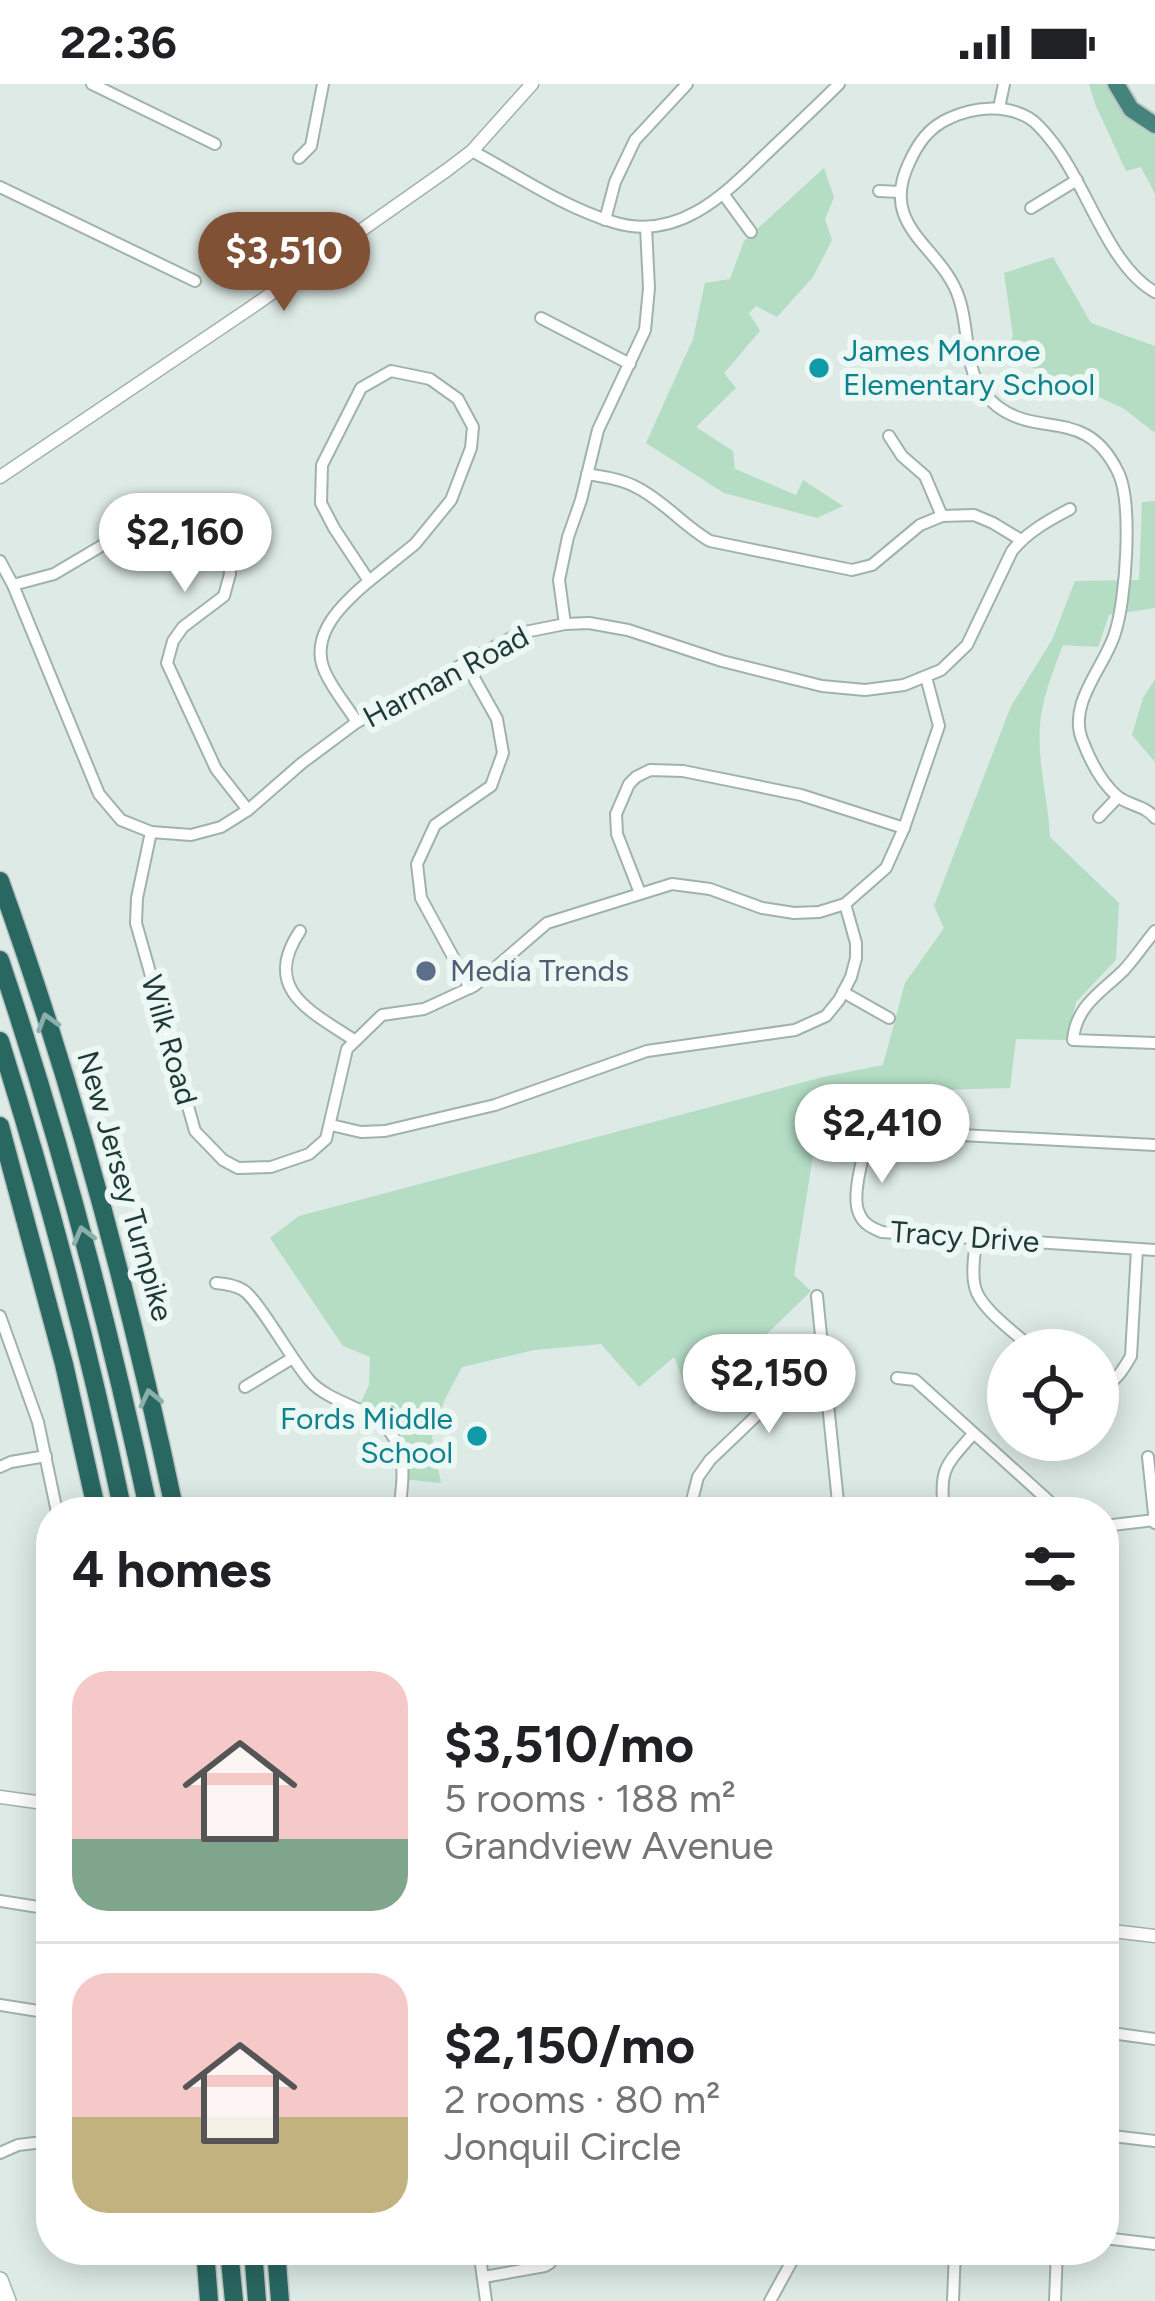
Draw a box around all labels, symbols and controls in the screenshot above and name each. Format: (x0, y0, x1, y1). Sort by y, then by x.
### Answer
text: 22:36 (60, 15, 177, 69)
pin: $3,510 (186, 212, 382, 314)
text: $3,510 (225, 227, 343, 274)
place label: James Monroe Elementary School (843, 332, 1095, 403)
marker: James Monroe Elementary School (806, 355, 832, 381)
pin: $2,160 (87, 493, 283, 595)
text: $2,160 (126, 508, 244, 555)
street label: Harman Road (357, 617, 535, 736)
place label: Media Trends (450, 952, 629, 989)
marker: Media Trends (413, 958, 439, 984)
street label: Wilk Road (133, 971, 206, 1109)
one-way arrow (36, 1012, 61, 1033)
street label: New Jersey Turnpike (69, 1047, 182, 1325)
pin: $2,410 (784, 1084, 980, 1186)
text: $2,410 (822, 1099, 942, 1146)
street label: Tracy Drive (889, 1213, 1041, 1260)
one-way arrow (72, 1225, 97, 1246)
map controls (987, 1329, 1119, 1461)
button: locate (987, 1329, 1119, 1461)
pin: $2,150 (671, 1334, 867, 1436)
text: $2,150 (710, 1349, 828, 1396)
one-way arrow (139, 1388, 164, 1408)
place label: Fords Middle School (280, 1400, 453, 1471)
marker: Fords Middle School (464, 1423, 490, 1449)
icon: filters (1017, 1536, 1083, 1602)
text: 4 homes (72, 1539, 272, 1600)
text: $3,510/mo (444, 1714, 694, 1775)
icon: home (168, 1719, 312, 1863)
text: 5 rooms · 188 m² (444, 1775, 736, 1822)
text: Grandview Avenue (444, 1822, 774, 1869)
text: $2,150/mo (444, 2015, 695, 2076)
icon: home (168, 2021, 312, 2165)
text: 2 rooms · 80 m² (444, 2076, 720, 2123)
text: Jonquil Circle (444, 2123, 681, 2170)

